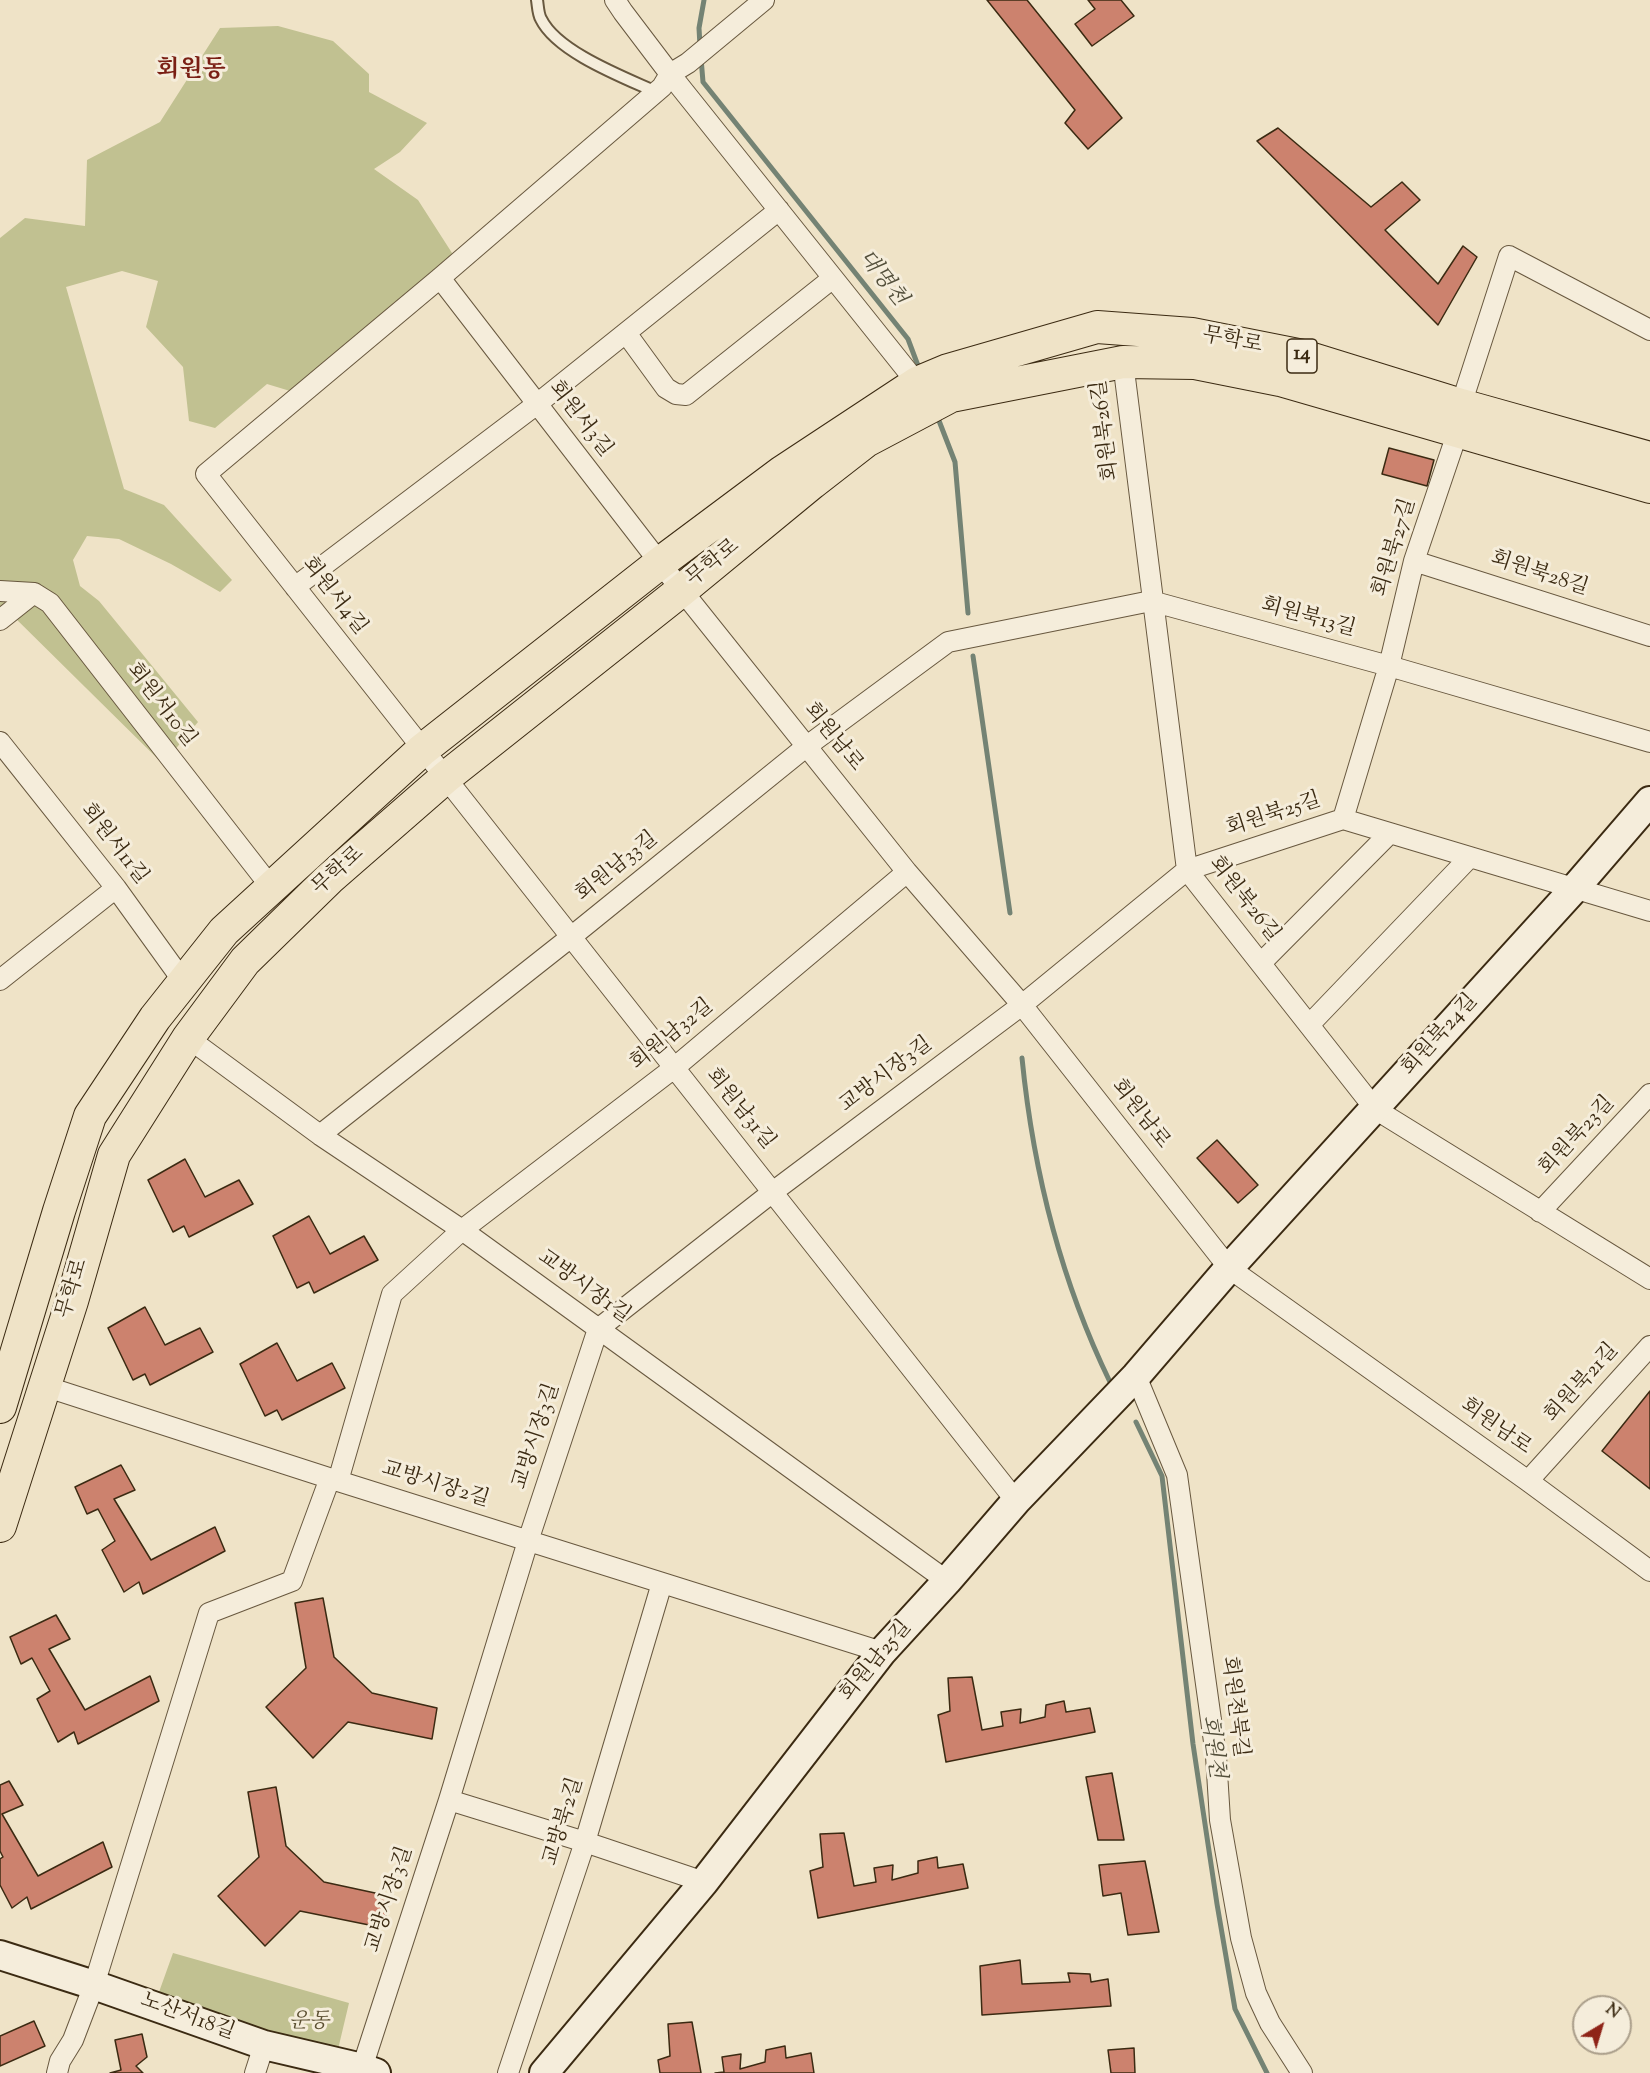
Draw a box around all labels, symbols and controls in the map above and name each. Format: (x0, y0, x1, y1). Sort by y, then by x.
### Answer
district label: 회원동 (156, 58, 226, 86)
water label: 대명천 (851, 246, 911, 312)
street label: 무학로 (1200, 324, 1264, 360)
road number: 14 (1287, 339, 1317, 373)
street label: 회원서3길 (541, 377, 617, 463)
street label: 회원북26길 (1088, 378, 1126, 482)
street label: 회원북27길 (1369, 496, 1423, 600)
street label: 무학로 (682, 535, 746, 593)
street label: 회원북28길 (1487, 547, 1591, 603)
street label: 회원서4길 (295, 553, 371, 641)
street label: 회원북13길 (1258, 594, 1358, 644)
street label: 회원서10길 (120, 659, 200, 753)
street label: 회원남로 (797, 699, 867, 777)
street label: 회원북25길 (1223, 789, 1325, 843)
street label: 회원서11길 (74, 800, 152, 890)
street label: 회원남33길 (572, 827, 664, 909)
street label: 무학로 (308, 842, 370, 902)
street label: 회원북26길 (1202, 852, 1284, 948)
street label: 회원북24길 (1398, 990, 1484, 1082)
street label: 회원남32길 (626, 995, 720, 1077)
street label: 교방시장3길 (836, 1033, 938, 1119)
street label: 회원남31길 (699, 1064, 779, 1156)
street label: 회원남로 (1104, 1075, 1174, 1155)
street label: 회원북23길 (1535, 1092, 1621, 1182)
street label: 교방시장1길 (532, 1246, 634, 1330)
street label: 무학로 (53, 1256, 95, 1322)
street label: 회원북21길 (1541, 1339, 1625, 1429)
street label: 교방시장3길 (509, 1381, 567, 1493)
street label: 회원남로 (1455, 1394, 1535, 1462)
street label: 교방시장2길 (378, 1458, 492, 1514)
street label: 회원남25길 (836, 1616, 918, 1708)
street label: 회원천북길 (1214, 1655, 1252, 1759)
water label: 회원천 (1193, 1714, 1229, 1780)
street label: 교방북2길 (540, 1775, 590, 1869)
street label: 교방시장3길 (362, 1844, 420, 1956)
street label: 노산서18길 (136, 1989, 238, 2047)
north arrow (1572, 1995, 1632, 2055)
text: N (1600, 1999, 1624, 2025)
park label: 운동 (289, 2010, 329, 2036)

